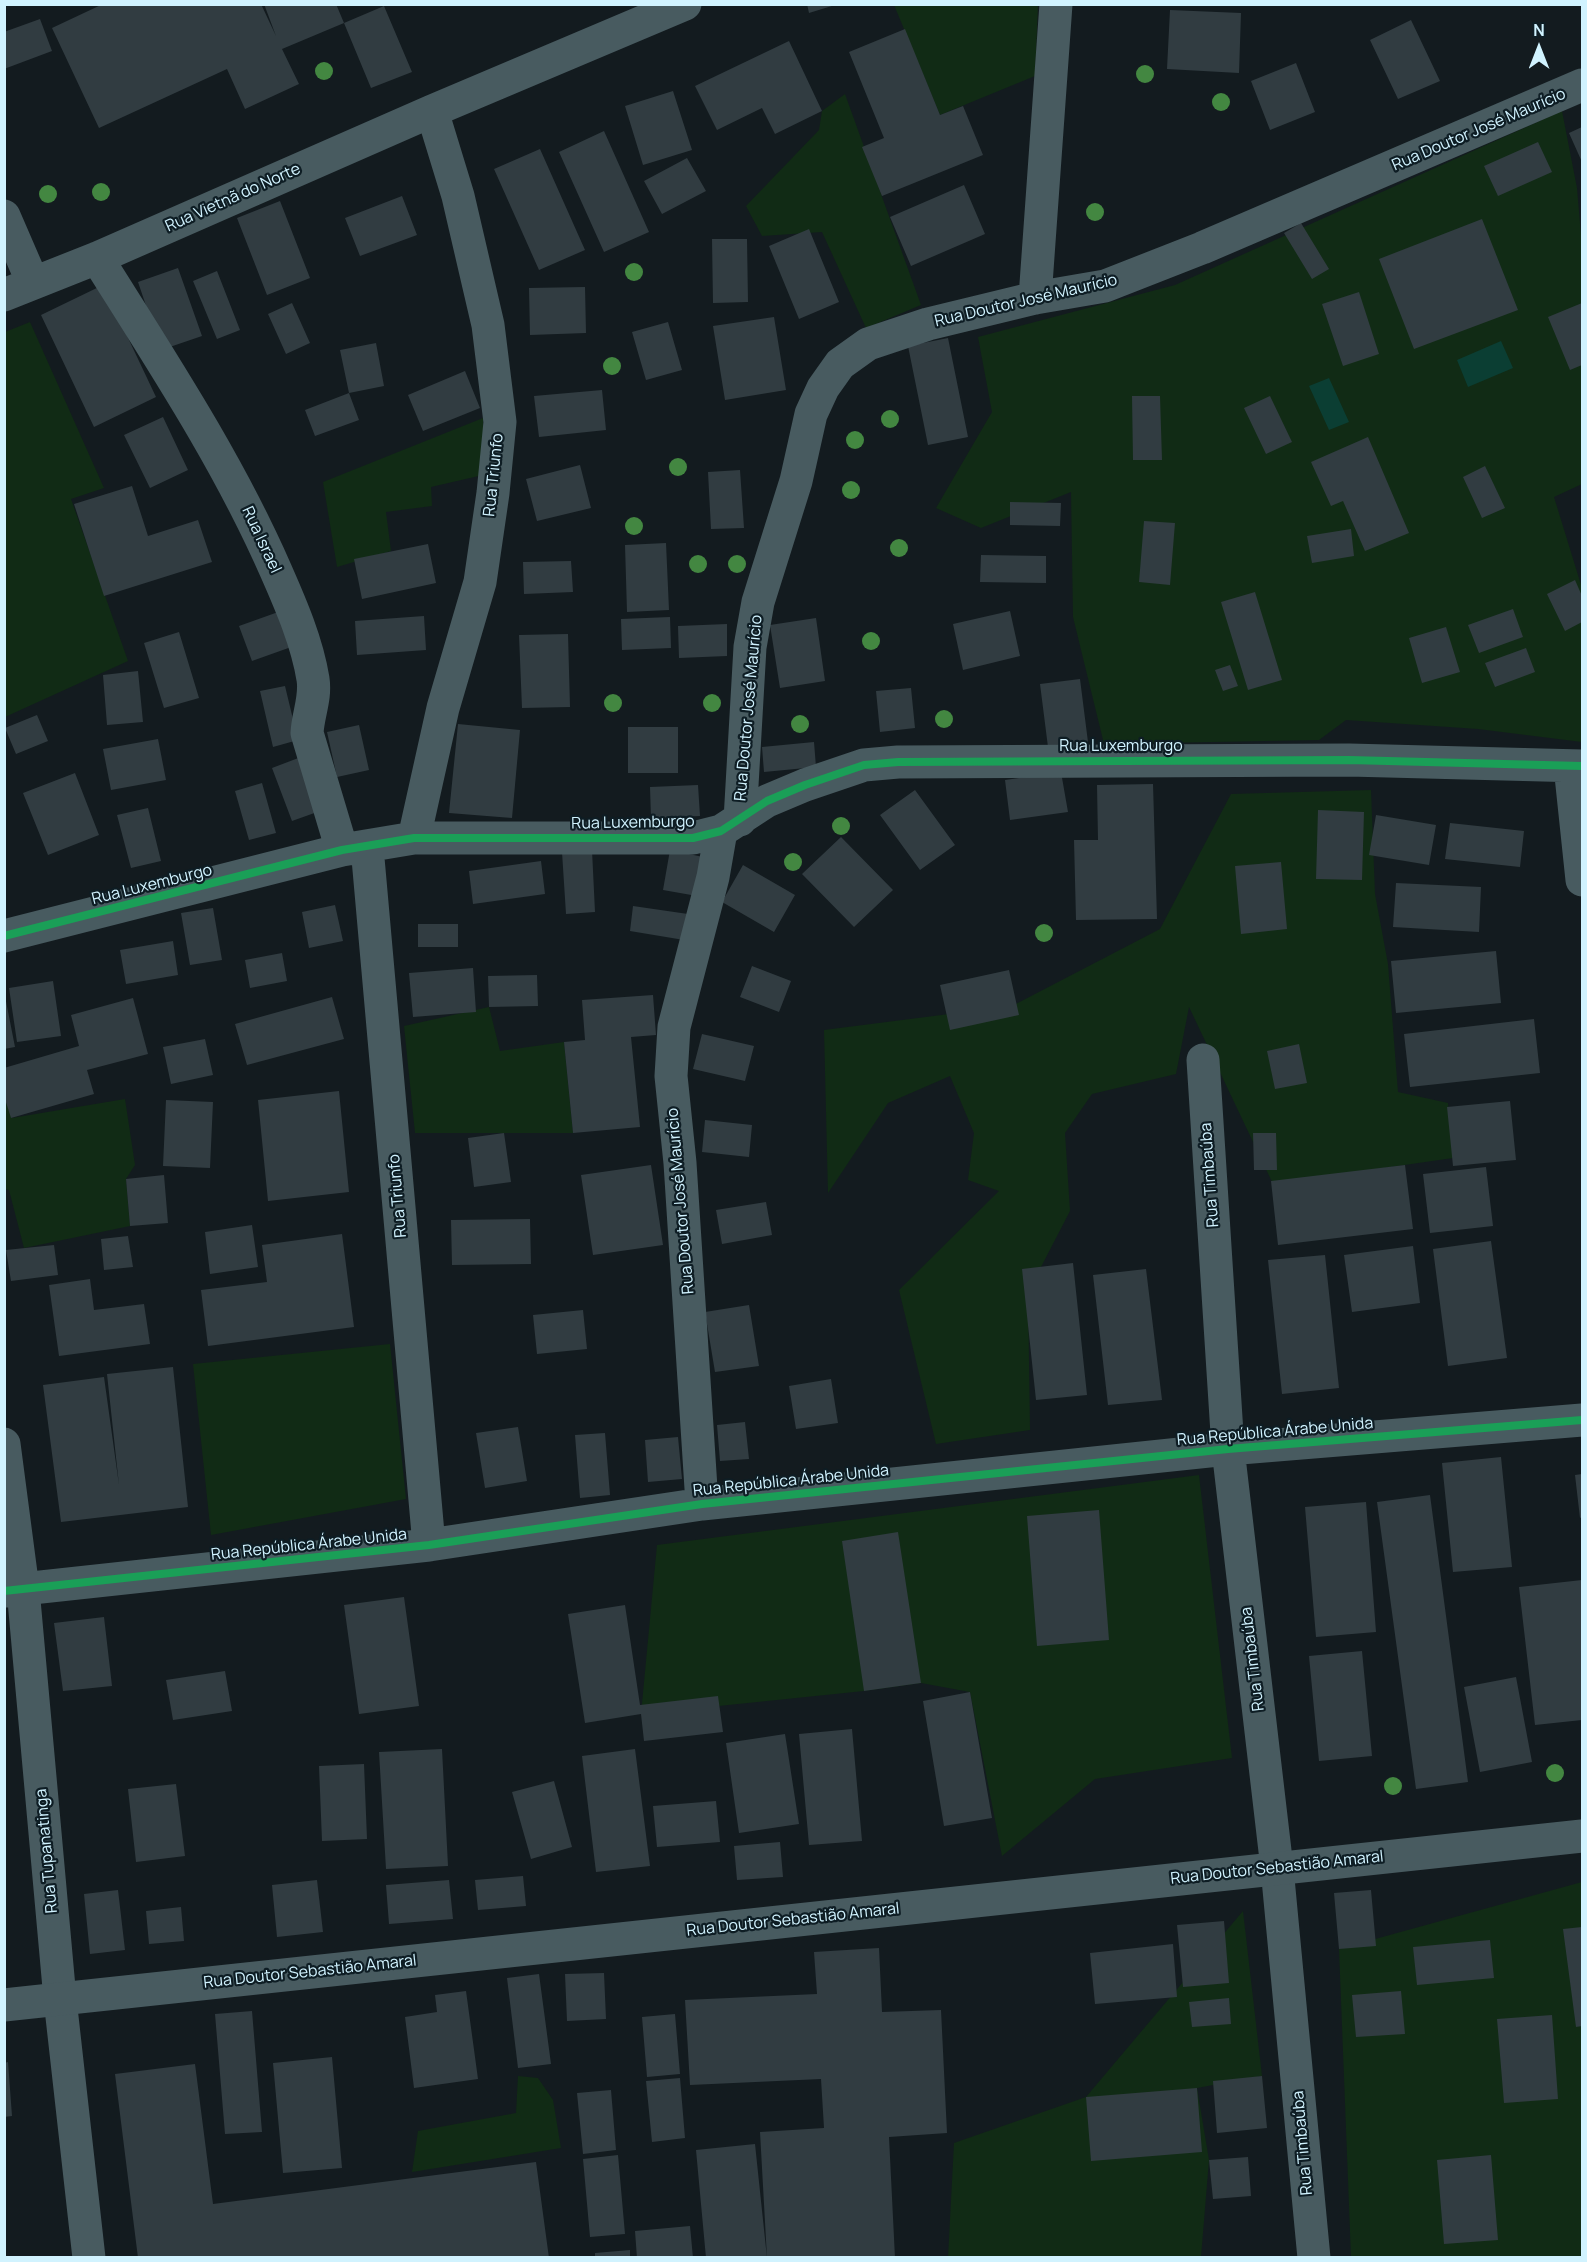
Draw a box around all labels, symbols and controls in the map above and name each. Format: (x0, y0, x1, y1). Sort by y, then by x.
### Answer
north arrow (1509, 18, 1569, 78)
text: N (1533, 19, 1545, 41)
street label: Rua Doutor José Maurício (1389, 85, 1569, 175)
street label: Rua Vietnã do Norte (162, 160, 304, 236)
street label: Rua Doutor José Maurício (933, 271, 1119, 331)
street label: Rua Triunfo (480, 432, 508, 518)
street label: Rua Israel (237, 504, 285, 576)
street label: Rua Doutor José Maurício (731, 614, 767, 802)
street label: Rua Luxemburgo (1059, 737, 1183, 757)
street label: Rua Luxemburgo (571, 812, 695, 834)
street label: Rua Luxemburgo (90, 861, 214, 909)
street label: Rua Doutor José Maurício (663, 1107, 699, 1295)
street label: Rua Timbaúba (1197, 1122, 1223, 1228)
street label: Rua Triunfo (385, 1153, 411, 1239)
street label: Rua República Árabe Unida (1176, 1414, 1374, 1450)
street label: Rua República Árabe Unida (692, 1461, 890, 1501)
street label: Rua República Árabe Unida (210, 1525, 408, 1565)
street label: Rua Timbaúba (1237, 1606, 1269, 1712)
street label: Rua Tupanatinga (32, 1788, 62, 1914)
street label: Rua Doutor Sebastião Amaral (1169, 1847, 1385, 1889)
street label: Rua Doutor Sebastião Amaral (685, 1899, 901, 1941)
street label: Rua Doutor Sebastião Amaral (202, 1951, 418, 1993)
street label: Rua Timbaúba (1289, 2090, 1317, 2196)

